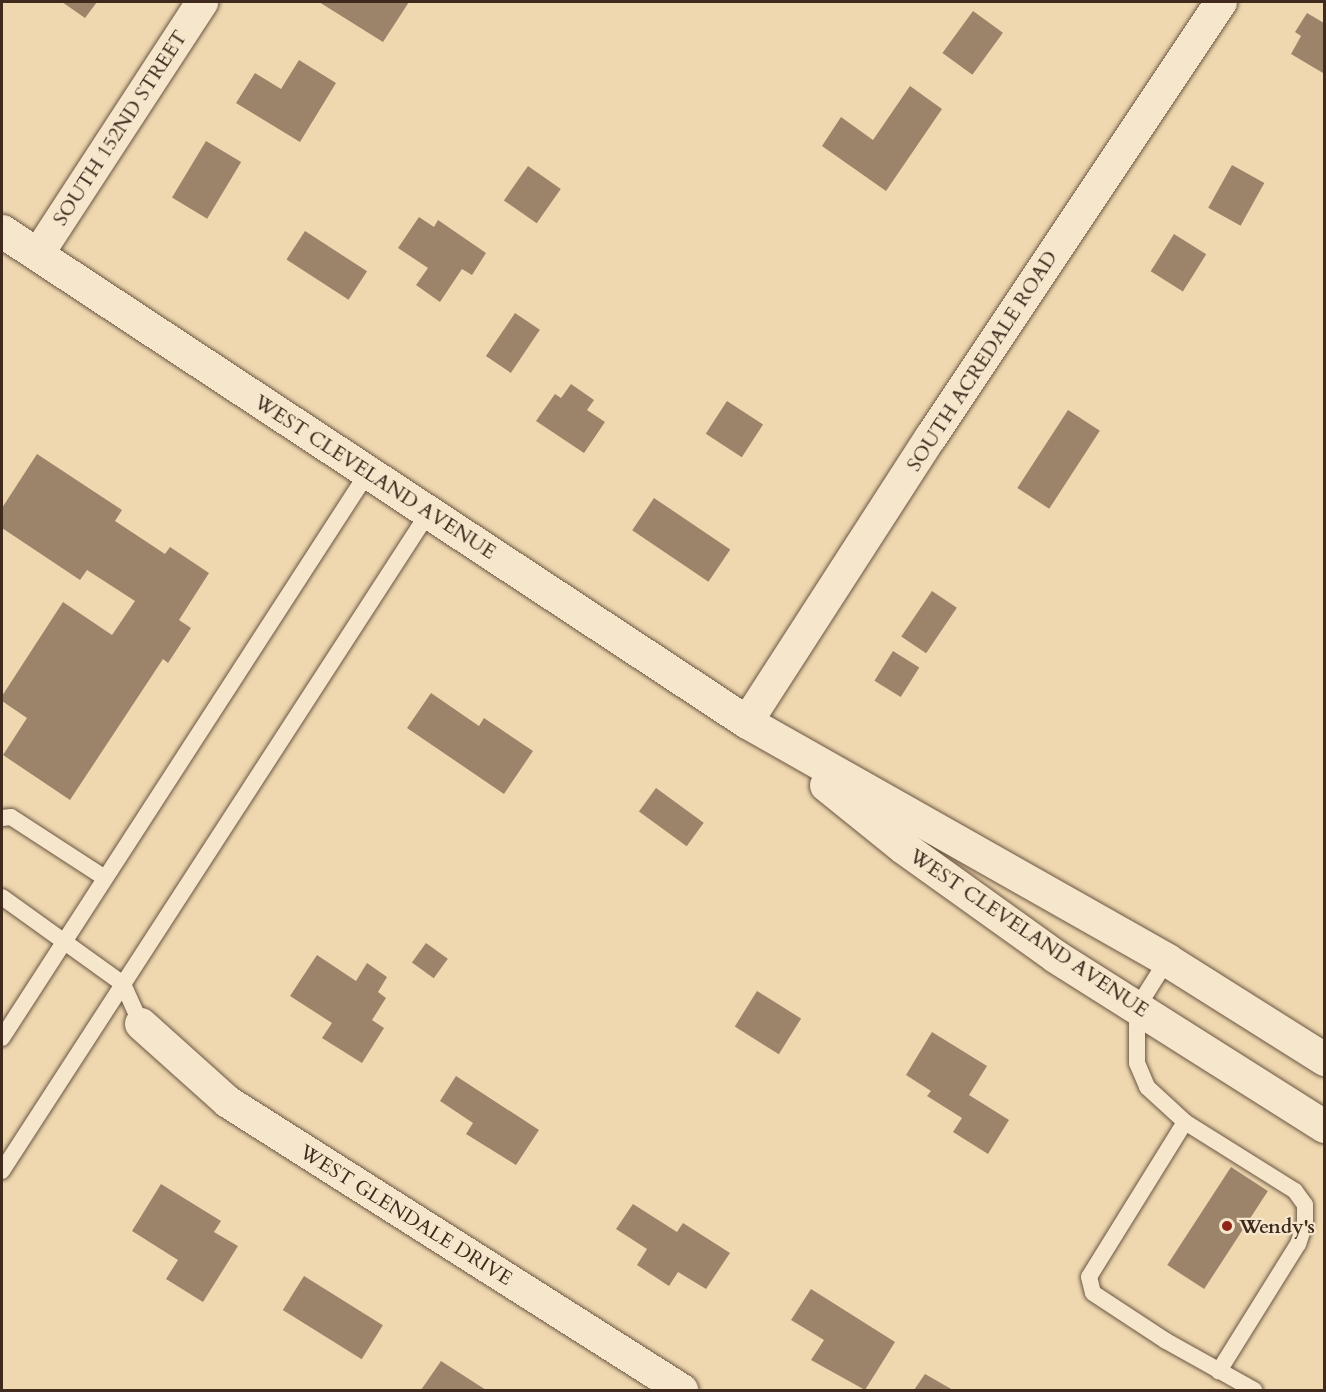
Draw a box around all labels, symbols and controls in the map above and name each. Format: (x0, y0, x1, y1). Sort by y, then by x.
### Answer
street label: SOUTH 152ND STREET (48, 26, 192, 230)
street label: SOUTH ACREDALE ROAD (902, 246, 1062, 476)
street label: WEST CLEVELAND AVENUE (250, 390, 500, 564)
street label: WEST CLEVELAND AVENUE (905, 844, 1153, 1022)
street label: WEST GLENDALE DRIVE (295, 1140, 517, 1290)
place label: Wendy's (1239, 1214, 1315, 1238)
marker: Wendy's (1220, 1219, 1234, 1233)

